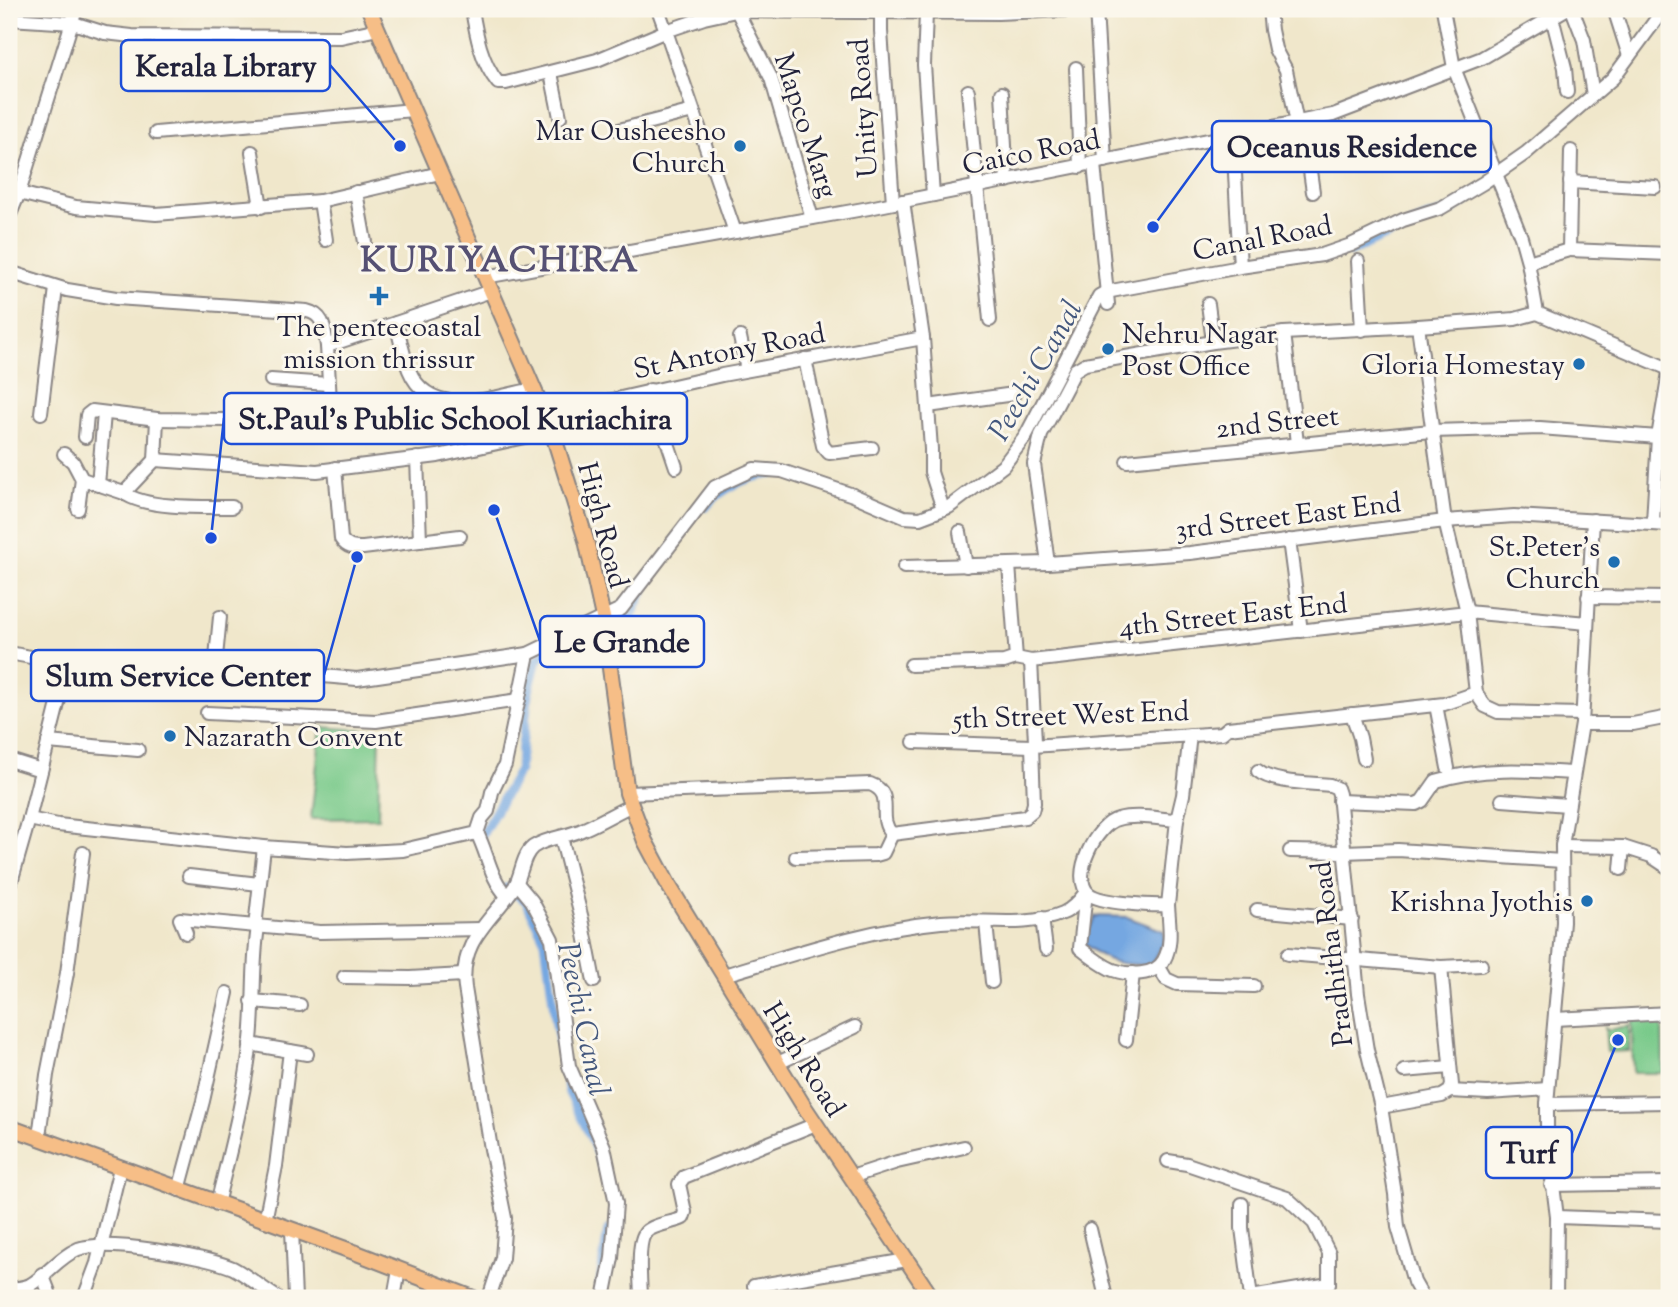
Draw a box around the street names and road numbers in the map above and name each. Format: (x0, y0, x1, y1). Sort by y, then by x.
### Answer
street label: Unity Road (840, 37, 890, 179)
street label: Mapco Marg (762, 48, 846, 204)
street label: Caico Road (959, 121, 1104, 187)
street label: Canal Road (1189, 207, 1336, 273)
street label: St Antony Road (630, 315, 829, 391)
street label: 2nd Street (1214, 398, 1341, 450)
street label: High Road (565, 458, 637, 593)
street label: 3rd Street East End (1173, 484, 1404, 552)
street label: 4th Street East End (1117, 585, 1350, 649)
street label: 5th Street West End (950, 693, 1190, 741)
street label: Pradhitha Road (1303, 859, 1365, 1049)
street label: High Road (751, 995, 854, 1126)

